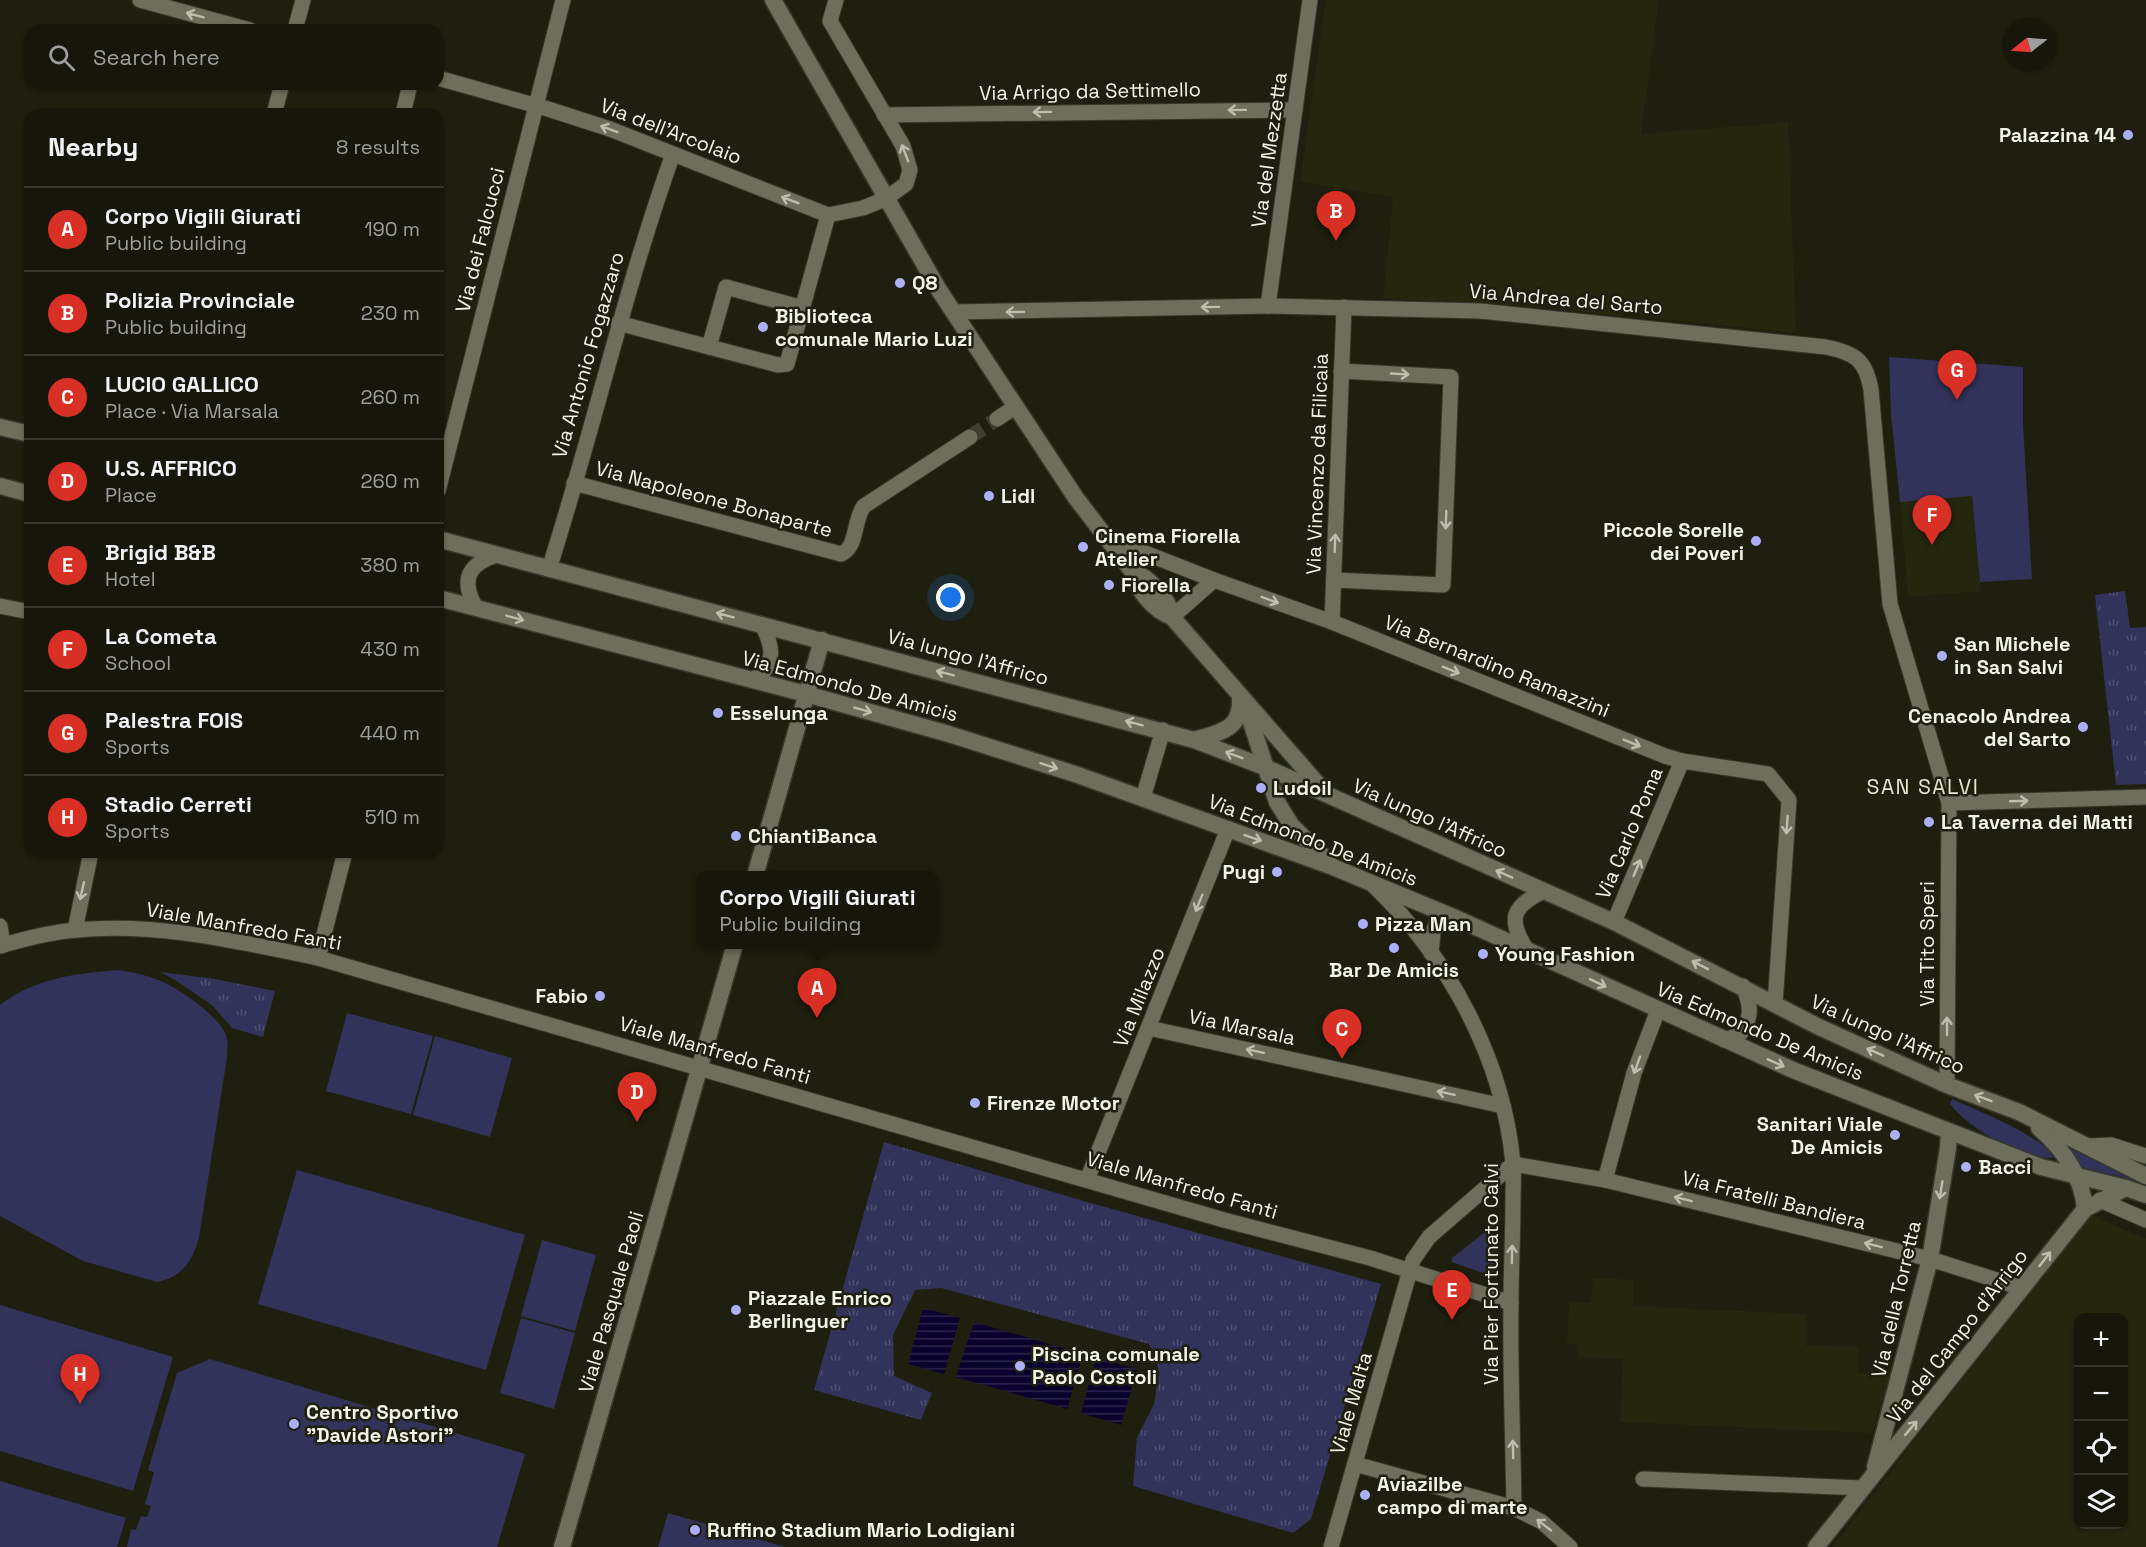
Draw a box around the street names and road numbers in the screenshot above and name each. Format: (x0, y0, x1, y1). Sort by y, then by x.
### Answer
street label: Via del Mezzetta (1245, 71, 1293, 229)
street label: Via Arrigo da Settimello (979, 76, 1201, 106)
street label: Via dell'Arcolaio (597, 92, 745, 170)
street label: Via dei Falcucci (449, 165, 511, 315)
street label: Via Antonio Fogazzaro (546, 249, 630, 461)
street label: Via Andrea del Sarto (1468, 278, 1664, 320)
street label: Via Vincenzo da Filicaia (1300, 353, 1334, 575)
street label: Via Napoleone Bonaparte (593, 455, 835, 543)
street label: Via Bernardino Ramazzini (1381, 609, 1613, 723)
street label: Via lungo l'Affrico (884, 623, 1052, 691)
street label: Via Edmondo De Amicis (739, 645, 961, 727)
street label: Via Carlo Poma (1589, 763, 1669, 903)
street label: Via lungo l'Affrico (1349, 772, 1511, 864)
street label: Via Edmondo De Amicis (1205, 788, 1421, 892)
street label: Via Tito Speri (1914, 881, 1940, 1007)
street label: Viale Manfredo Fanti (144, 896, 344, 956)
street label: Via Milazzo (1107, 943, 1171, 1051)
street label: Via Edmondo De Amicis (1653, 976, 1867, 1086)
street label: Via lungo l'Affrico (1807, 988, 1969, 1080)
street label: Via Marsala (1186, 1003, 1298, 1051)
street label: Viale Manfredo Fanti (616, 1010, 814, 1090)
street label: Viale Manfredo Fanti (1083, 1145, 1281, 1225)
street label: Via Pier Fortunato Calvi (1478, 1163, 1504, 1385)
street label: Via Fratelli Bandiera (1679, 1165, 1869, 1235)
street label: Viale Pasquale Paoli (573, 1208, 649, 1396)
street label: Via della Torretta (1865, 1218, 1927, 1380)
street label: Via del Campo d'Arrigo (1881, 1243, 2033, 1429)
street label: Viale Malta (1324, 1349, 1378, 1457)

